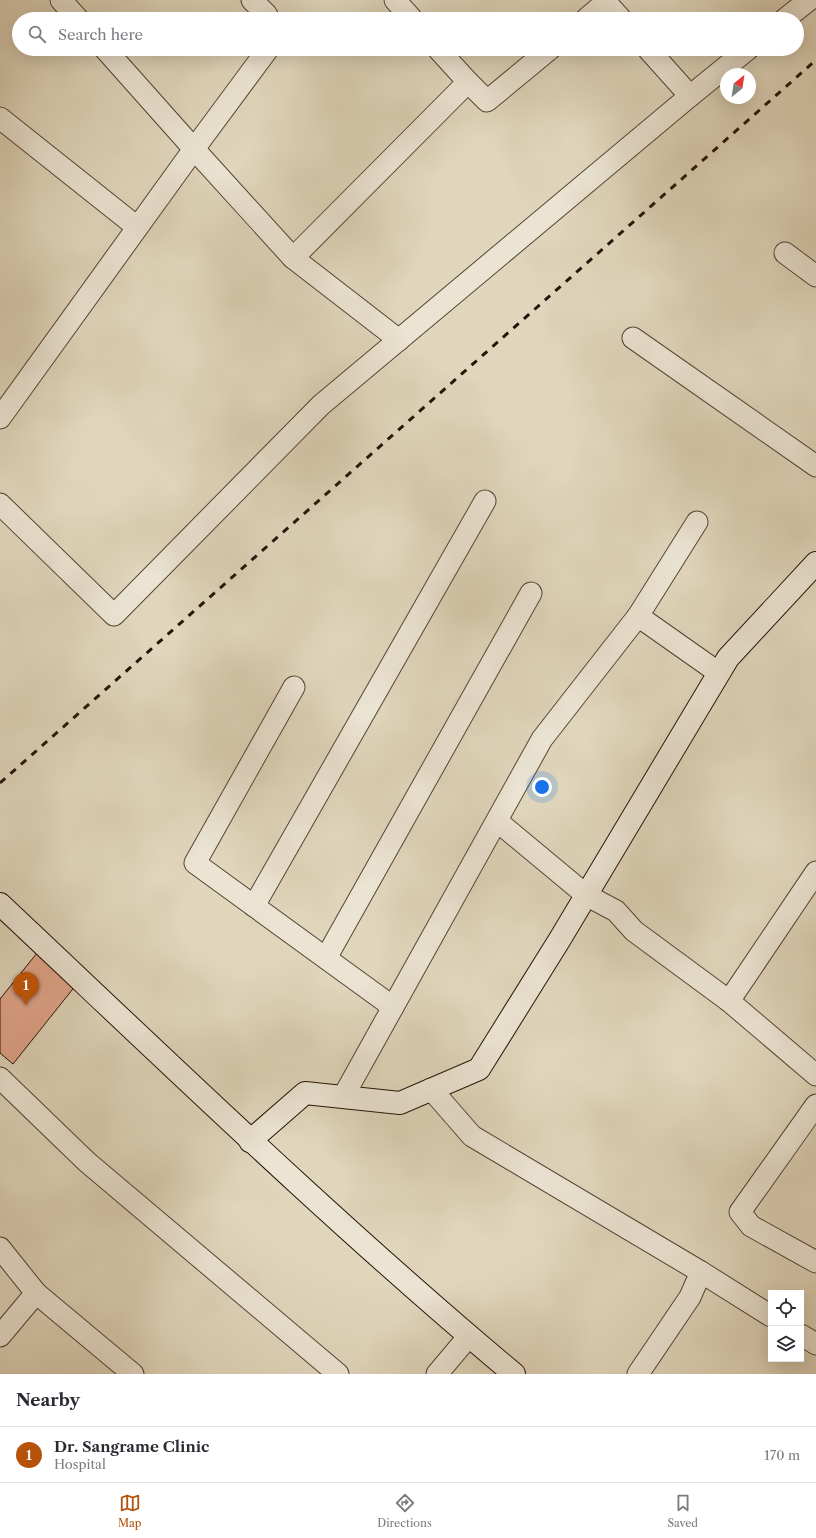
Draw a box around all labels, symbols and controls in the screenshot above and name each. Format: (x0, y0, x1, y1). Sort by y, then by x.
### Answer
search box (12, 12, 804, 56)
icon: search (26, 23, 48, 45)
text: Search here (58, 25, 143, 44)
north arrow (720, 68, 756, 104)
your location (532, 777, 552, 797)
pin: 1 (13, 972, 39, 1005)
map controls (768, 1290, 804, 1362)
button: locate (768, 1290, 804, 1326)
button: layers (768, 1326, 804, 1362)
text: Nearby (16, 1390, 80, 1410)
text: Dr. Sangrame Clinic (54, 1437, 209, 1456)
text: 1 (26, 1447, 32, 1463)
text: 170 m (764, 1447, 800, 1463)
text: Hospital (54, 1456, 106, 1472)
tab: Map (118, 1492, 142, 1530)
tab: Directions (377, 1492, 432, 1530)
tab: Saved (668, 1492, 698, 1530)

